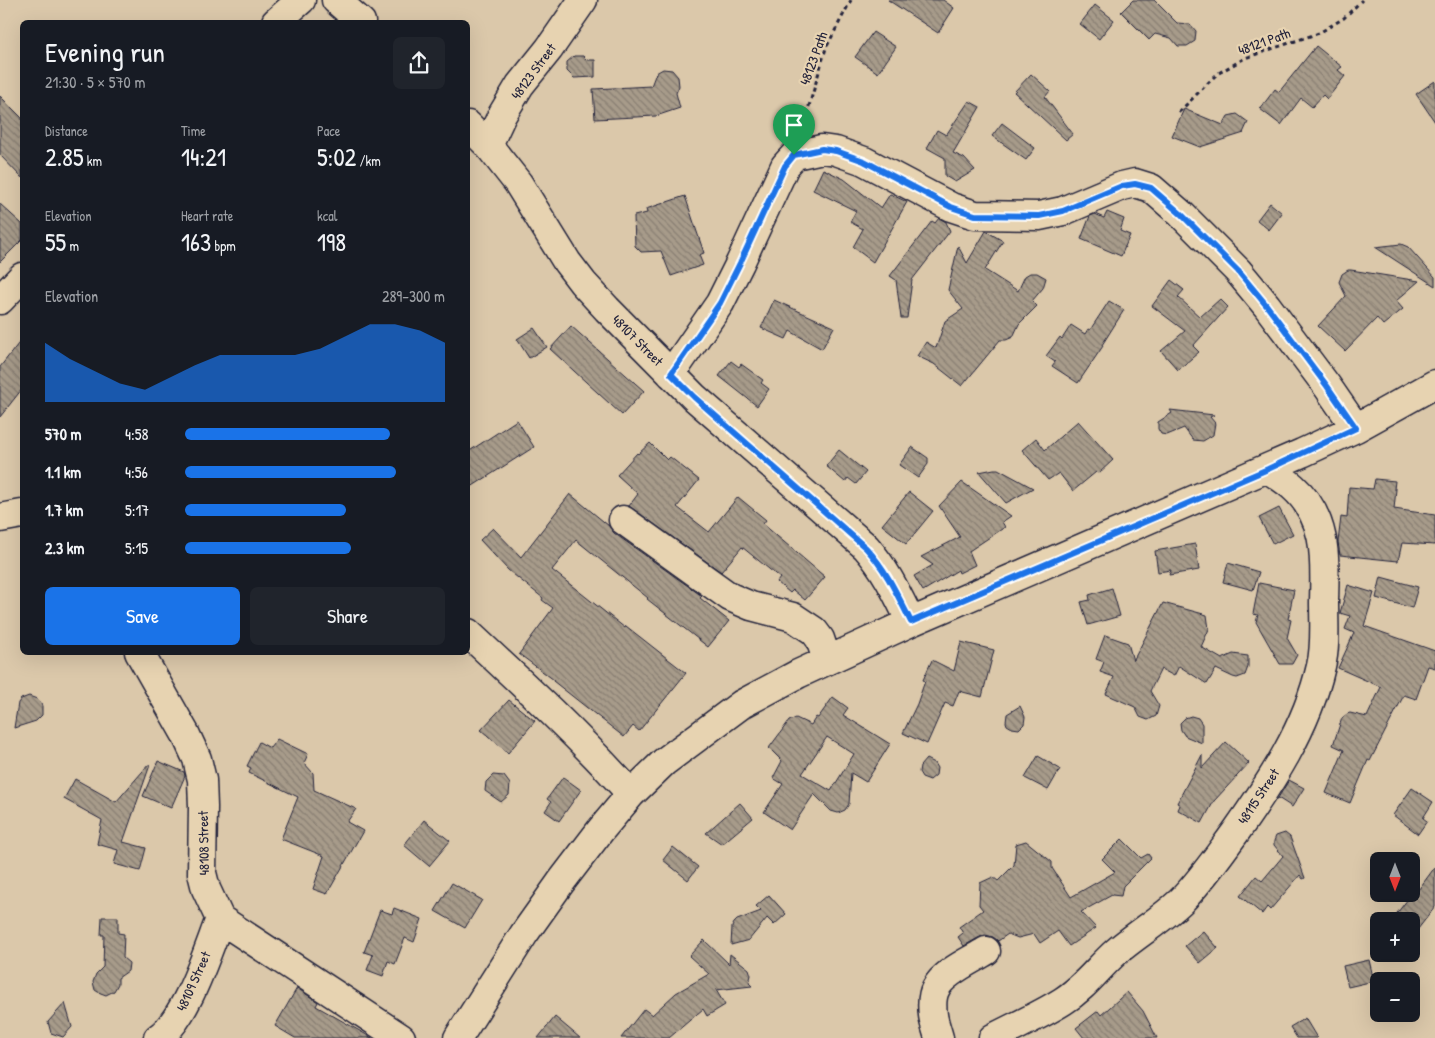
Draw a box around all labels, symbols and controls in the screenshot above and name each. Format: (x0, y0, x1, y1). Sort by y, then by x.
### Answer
street label: 48121 Path (1235, 23, 1293, 59)
street label: 48123 Path (795, 29, 831, 87)
text: Evening run (45, 33, 165, 71)
button: share (393, 37, 445, 89)
street label: 48123 Street (506, 39, 560, 103)
text: 21:30 · 5 × 570 m (45, 71, 145, 93)
pin (773, 104, 815, 155)
icon: arrive (780, 111, 808, 139)
text: Distance (45, 121, 88, 140)
text: Time (181, 121, 206, 140)
text: Pace (317, 121, 340, 140)
text: 2.85 (45, 140, 83, 174)
text: 14:21 (181, 140, 226, 174)
text: 5:02 (317, 140, 356, 174)
text: km (83, 151, 102, 170)
text: /km (356, 151, 381, 170)
text: Elevation (45, 206, 92, 225)
text: Heart rate (181, 206, 233, 225)
text: kcal (317, 206, 337, 225)
text: 55 (45, 225, 66, 259)
text: 163 (181, 225, 211, 259)
text: 198 (317, 225, 346, 259)
text: m (66, 236, 79, 255)
text: bpm (211, 236, 236, 255)
text: Elevation (45, 285, 98, 307)
text: 289–300 m (382, 285, 445, 307)
street label: 48107 Street (608, 310, 668, 370)
text: 570 m (45, 423, 81, 445)
text: 4:58 (125, 423, 148, 445)
text: 1.1 km (45, 461, 81, 483)
text: 4:56 (125, 461, 148, 483)
text: 1.7 km (45, 499, 83, 521)
text: 5:17 (125, 499, 149, 521)
text: 2.3 km (45, 537, 84, 559)
text: 5:15 (125, 537, 148, 559)
button: Save (45, 587, 240, 645)
button: Share (250, 587, 445, 645)
street label: 48115 Street (1233, 764, 1283, 828)
street label: 48108 Street (193, 810, 213, 875)
north arrow (1370, 852, 1420, 902)
map controls (1370, 852, 1420, 1022)
button: + (1370, 912, 1420, 962)
street label: 48109 Street (171, 948, 215, 1014)
button: − (1370, 972, 1420, 1022)

